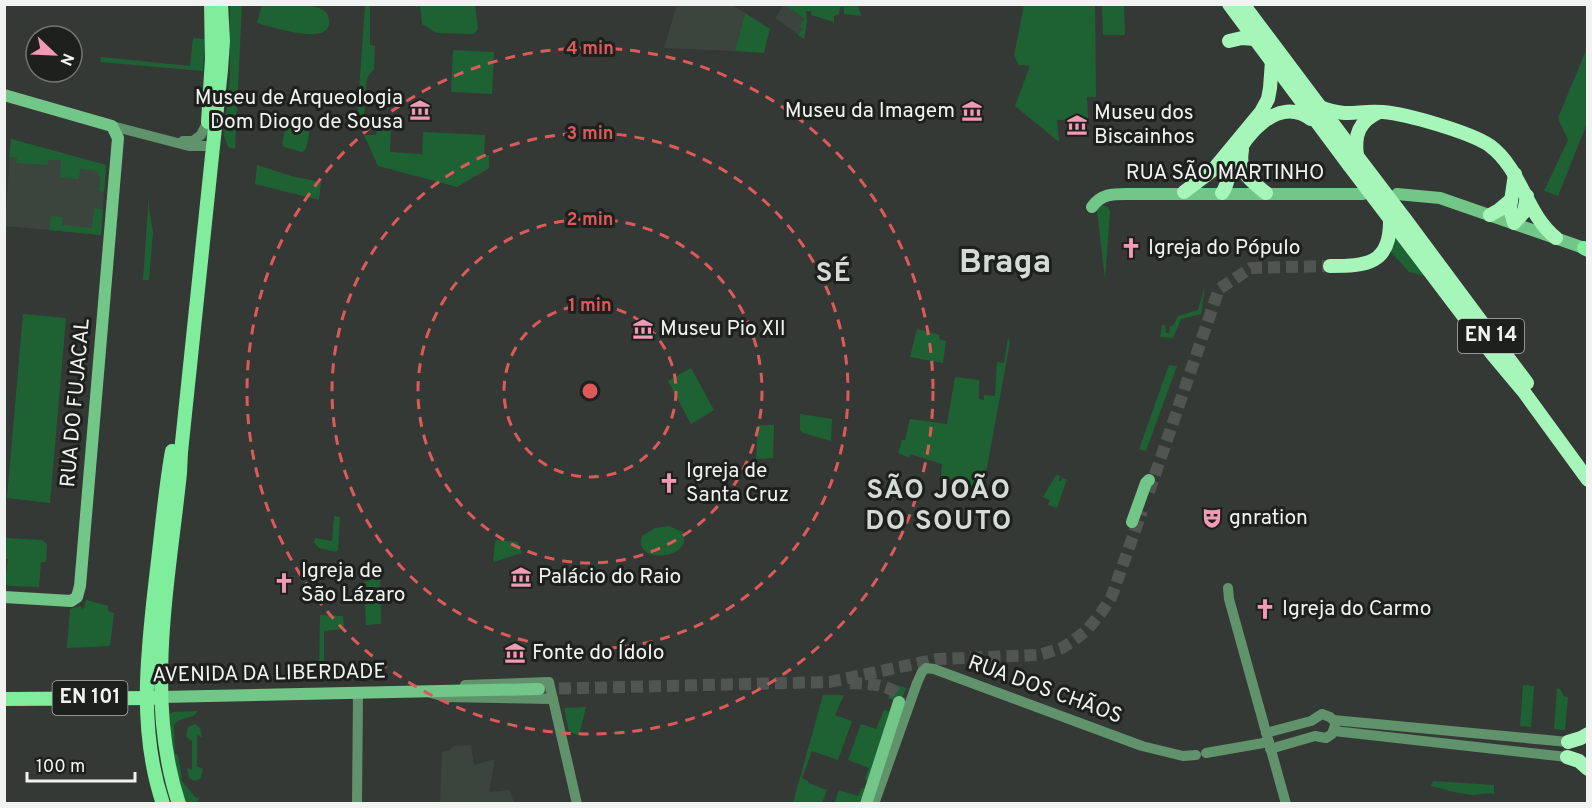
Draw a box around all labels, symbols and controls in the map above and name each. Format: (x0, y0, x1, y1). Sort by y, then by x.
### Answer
north arrow (24, 24, 84, 84)
text: 4 min (566, 38, 614, 61)
text: N (55, 50, 77, 68)
place label: Museu de Arqueologia Dom Diogo de Sousa (195, 85, 403, 136)
museum icon: Museu de Arqueologia Dom Diogo de Sousa (408, 98, 432, 122)
place label: Museu da Imagem (785, 98, 955, 125)
museum icon: Museu da Imagem (960, 99, 984, 123)
place label: Museu dos Biscainhos (1094, 100, 1195, 151)
museum icon: Museu dos Biscainhos (1065, 113, 1089, 137)
text: 3 min (567, 123, 613, 146)
street label: RUA SÃO MARTINHO (1126, 160, 1324, 187)
text: 2 min (566, 209, 614, 232)
place label: Igreja do Pópulo (1148, 235, 1301, 262)
church icon: Igreja do Pópulo (1119, 236, 1143, 260)
district label: Braga (959, 243, 1051, 285)
district label: SÉ (816, 256, 852, 291)
text: 1 min (568, 295, 612, 318)
place label: Museu Pio XII (660, 316, 786, 343)
street label: RUA DO FUJACAL (55, 317, 97, 489)
museum icon: Museu Pio XII (631, 317, 655, 341)
road number: EN 14 (1458, 319, 1524, 353)
centre of rings (580, 381, 600, 401)
place label: Igreja de Santa Cruz (686, 458, 789, 509)
church icon: Igreja de Santa Cruz (657, 471, 681, 495)
district label: SÃO JOÃO DO SOUTO (865, 473, 1013, 539)
place label: gnration (1229, 505, 1308, 532)
theatre icon: gnration (1200, 506, 1224, 530)
place label: Igreja de São Lázaro (301, 558, 405, 609)
place label: Palácio do Raio (538, 564, 681, 591)
museum icon: Palácio do Raio (509, 565, 533, 589)
church icon: Igreja de São Lázaro (272, 571, 296, 595)
place label: Igreja do Carmo (1282, 596, 1431, 623)
church icon: Igreja do Carmo (1253, 597, 1277, 621)
place label: Fonte do Ídolo (532, 639, 664, 667)
museum icon: Fonte do Ídolo (503, 641, 527, 665)
street label: RUA DOS CHÃOS (964, 650, 1126, 730)
street label: AVENIDA DA LIBERDADE (152, 658, 386, 690)
road number: EN 101 (52, 681, 128, 715)
scale bar (27, 745, 135, 783)
text: 100 m (36, 756, 85, 779)

